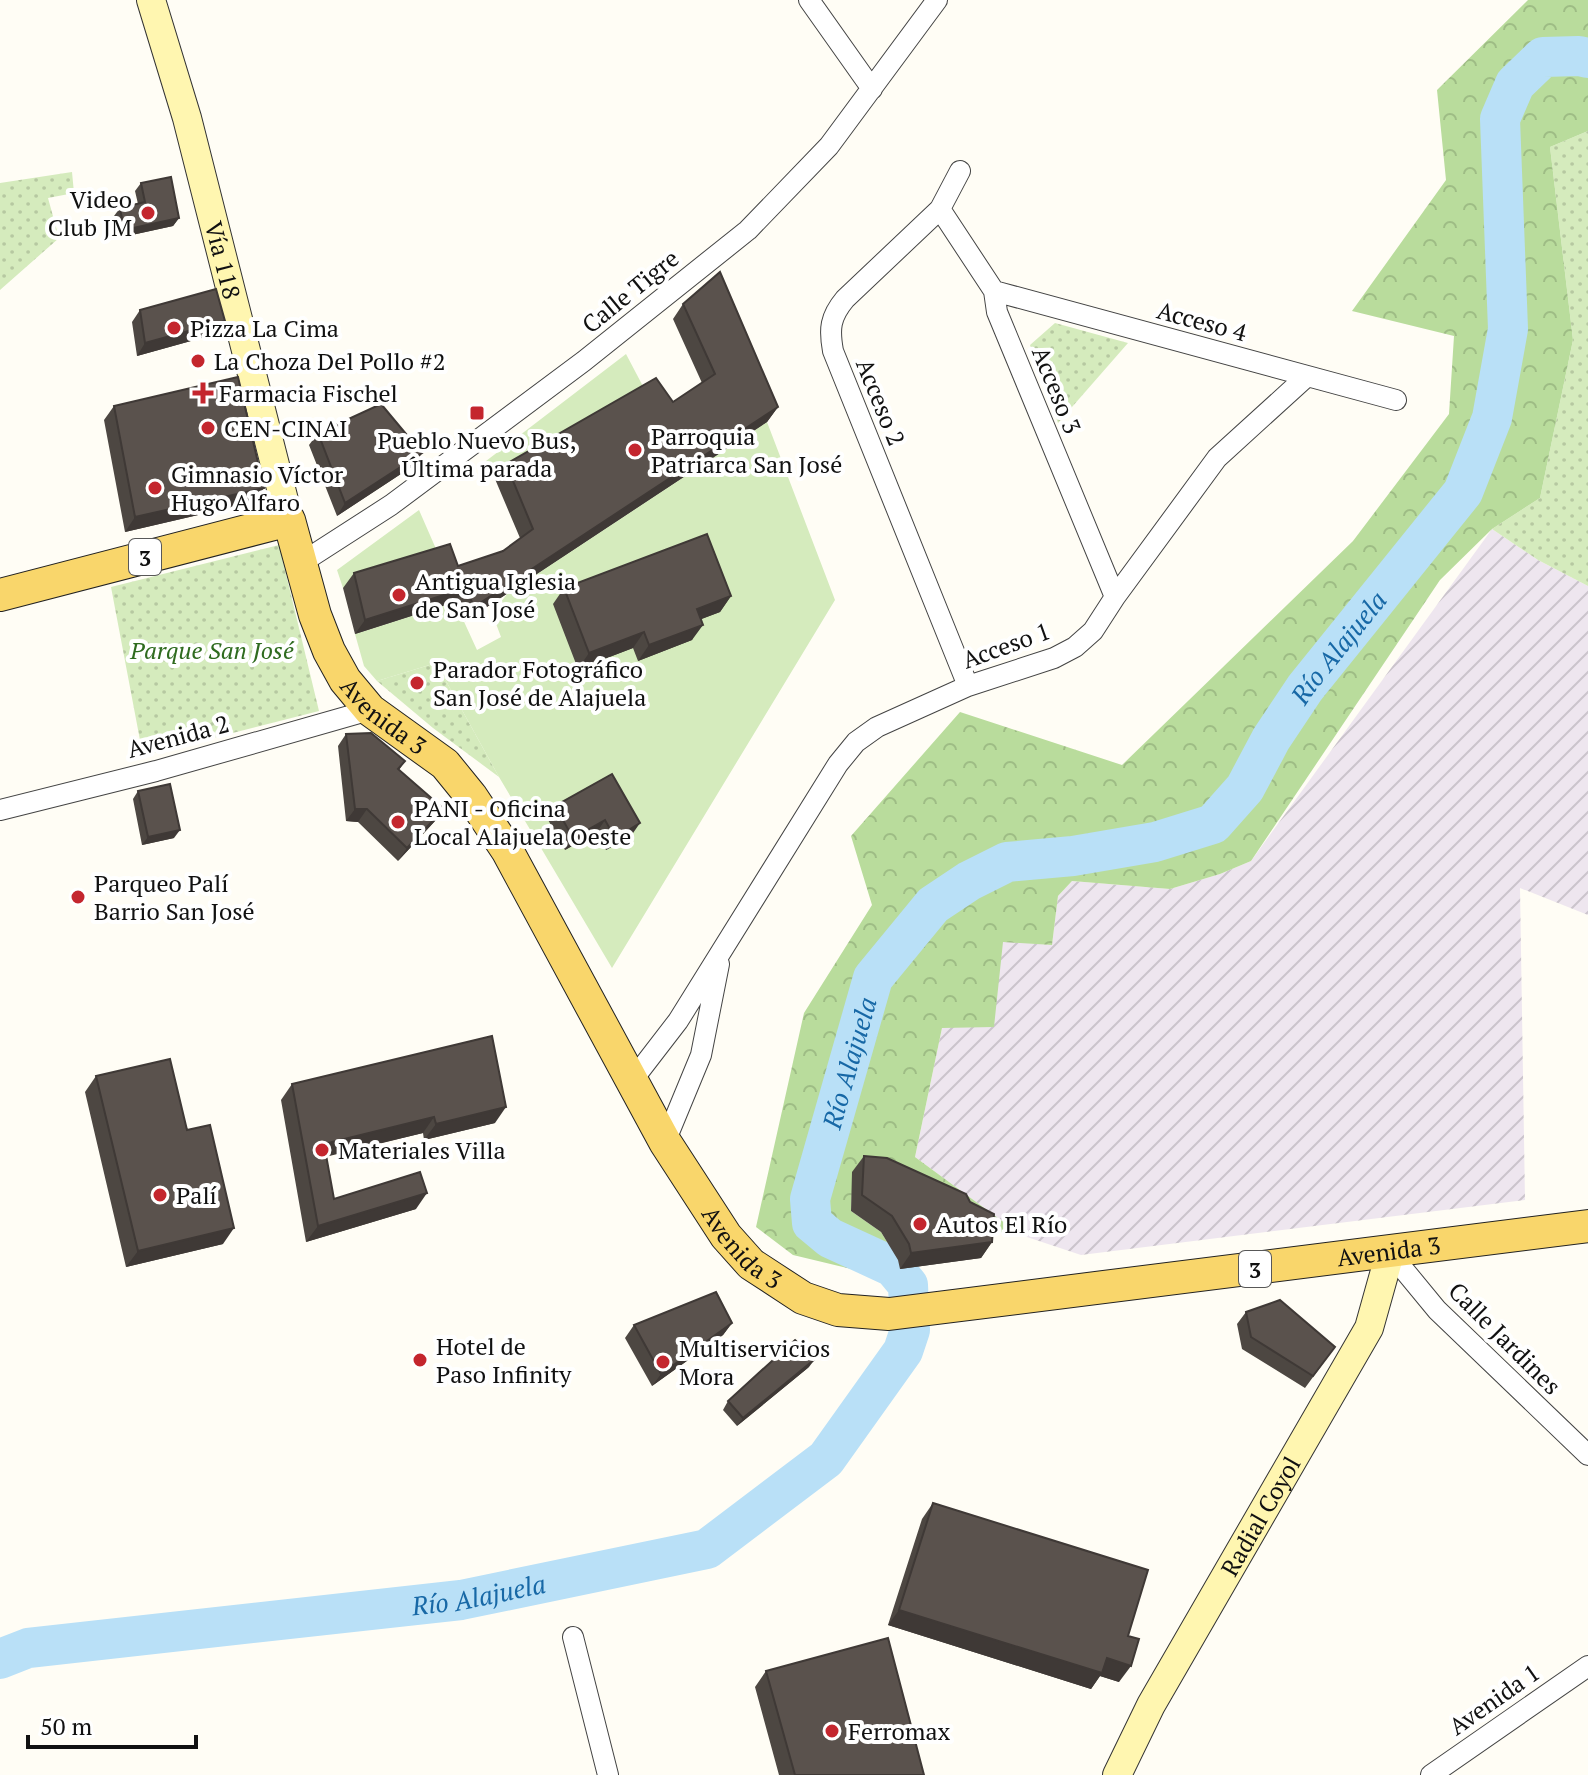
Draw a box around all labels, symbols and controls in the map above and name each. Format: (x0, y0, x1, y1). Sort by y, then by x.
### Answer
place label: Video Club JM (48, 183, 132, 243)
marker: Video Club JM (139, 204, 157, 222)
street label: Vía 118 (198, 218, 248, 302)
street label: Calle Tigre (575, 242, 685, 340)
street label: Acceso 4 (1154, 294, 1250, 348)
place label: Pizza La Cima (190, 312, 339, 344)
marker: Pizza La Cima (165, 319, 183, 337)
street label: Acceso 3 (1025, 342, 1089, 438)
place label: La Choza Del Pollo #2 (214, 345, 445, 377)
marker: La Choza Del Pollo #2 (189, 352, 207, 370)
street label: Acceso 2 (849, 354, 913, 450)
place label: Farmacia Fischel (219, 377, 398, 409)
marker: Farmacia Fischel (194, 384, 212, 402)
marker: Pueblo Nuevo Bus, Última parada (468, 404, 486, 422)
place label: CEN-CINAI (224, 412, 348, 444)
marker: CEN-CINAI (199, 419, 217, 437)
place label: Parroquia Patriarca San José (651, 420, 842, 480)
place label: Pueblo Nuevo Bus, Última parada (377, 424, 577, 484)
marker: Parroquia Patriarca San José (626, 441, 644, 459)
place label: Gimnasio Víctor Hugo Alfaro (171, 458, 344, 518)
marker: Gimnasio Víctor Hugo Alfaro (146, 479, 164, 497)
road number: 3 (129, 539, 161, 575)
place label: Antigua Iglesia de San José (415, 565, 576, 625)
water label: Río Alajuela (1282, 584, 1394, 711)
marker: Antigua Iglesia de San José (390, 586, 408, 604)
street label: Acceso 1 (958, 614, 1054, 676)
park label: Parque San José (129, 634, 295, 666)
place label: Parador Fotográfico San José de Alajuela (433, 653, 646, 713)
street label: Avenida 3 (333, 671, 433, 762)
marker: Parador Fotográfico San José de Alajuela (408, 674, 426, 692)
street label: Avenida 2 (124, 707, 232, 765)
place label: PANI - Oficina Local Alajuela Oeste (414, 792, 631, 852)
marker: PANI - Oficina Local Alajuela Oeste (389, 813, 407, 831)
place label: Parqueo Palí Barrio San José (94, 867, 255, 927)
marker: Parqueo Palí Barrio San José (69, 888, 87, 906)
water label: Río Alajuela (814, 993, 884, 1133)
place label: Materiales Villa (338, 1134, 506, 1166)
marker: Materiales Villa (313, 1141, 331, 1159)
place label: Palí (176, 1179, 217, 1211)
marker: Palí (151, 1186, 169, 1204)
street label: Avenida 3 (695, 1200, 788, 1296)
place label: Autos El Río (936, 1208, 1067, 1240)
marker: Autos El Río (911, 1215, 929, 1233)
street label: Avenida 3 (1335, 1229, 1442, 1273)
road number: 3 (1239, 1251, 1271, 1287)
street label: Calle Jardines (1442, 1275, 1568, 1401)
place label: Hotel de Paso Infinity (436, 1330, 572, 1390)
place label: Multiservicios Mora (679, 1332, 831, 1392)
marker: Hotel de Paso Infinity (411, 1351, 429, 1369)
marker: Multiservicios Mora (654, 1353, 672, 1371)
street label: Radial Coyol (1213, 1450, 1307, 1582)
water label: Río Alajuela (409, 1566, 549, 1622)
street label: Avenida 1 (1442, 1656, 1546, 1742)
scale bar (28, 1699, 196, 1749)
text: 50 m (40, 1710, 92, 1742)
place label: Ferromax (848, 1715, 951, 1747)
marker: Ferromax (823, 1722, 841, 1740)

